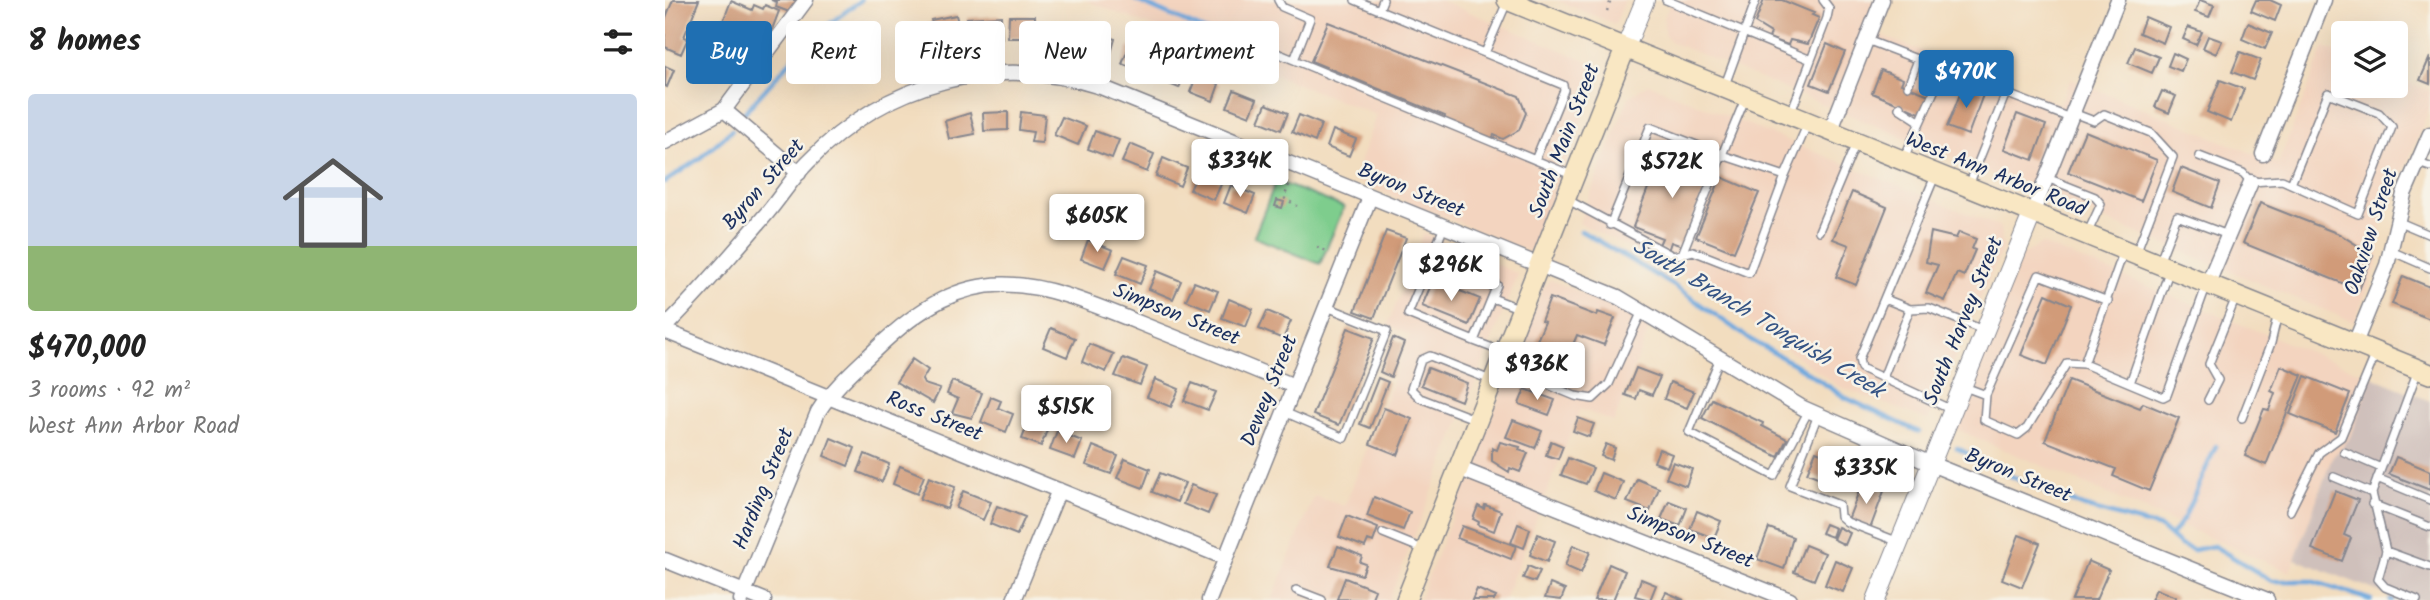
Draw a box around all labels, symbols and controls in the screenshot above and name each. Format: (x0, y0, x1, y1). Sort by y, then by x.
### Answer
text: 8 homes (28, 18, 141, 66)
chip: Buy (686, 21, 772, 84)
chip: Rent (786, 21, 881, 84)
chip: Filters (895, 21, 1005, 84)
chip: New (1019, 21, 1111, 84)
chip: Apartment (1125, 21, 1279, 84)
map controls (2331, 21, 2408, 98)
button: layers (2331, 21, 2408, 98)
icon: filters (599, 23, 637, 61)
pin: $470K (1917, 50, 2015, 110)
text: $470K (1935, 55, 1997, 91)
street label: South Main Street (1520, 58, 1610, 223)
street label: West Ann Arbor Road (1900, 124, 2092, 227)
street label: Byron Street (715, 131, 814, 238)
icon: home (270, 140, 396, 266)
pin: $334K (1191, 140, 1289, 199)
pin: $572K (1623, 140, 1721, 200)
text: $334K (1207, 144, 1273, 180)
text: $572K (1640, 145, 1704, 181)
street label: Byron Street (1353, 155, 1470, 228)
street label: Oakview Street (2336, 163, 2408, 300)
pin: $605K (1048, 194, 1146, 254)
text: $605K (1065, 199, 1129, 235)
water label: South Branch Tonquish Creek (1625, 229, 1893, 410)
street label: South Harvey Street (1915, 231, 2013, 410)
pin: $296K (1402, 244, 1500, 303)
text: $296K (1419, 248, 1483, 284)
street label: Simpson Street (1108, 275, 1245, 356)
text: $470,000 (28, 325, 146, 373)
street label: Dewey Street (1233, 329, 1308, 452)
pin: $936K (1488, 342, 1586, 402)
text: $936K (1505, 347, 1569, 383)
text: 3 rooms · 92 m² (28, 373, 190, 409)
street label: Ross Street (881, 383, 988, 452)
pin: $515K (1017, 386, 1115, 445)
text: $515K (1037, 390, 1095, 426)
text: West Ann Arbor Road (28, 409, 239, 445)
street label: Harding Street (725, 422, 804, 555)
street label: Byron Street (1960, 440, 2077, 513)
pin: $335K (1817, 447, 1915, 506)
text: $335K (1834, 451, 1898, 487)
street label: Simpson Street (1622, 498, 1759, 579)

